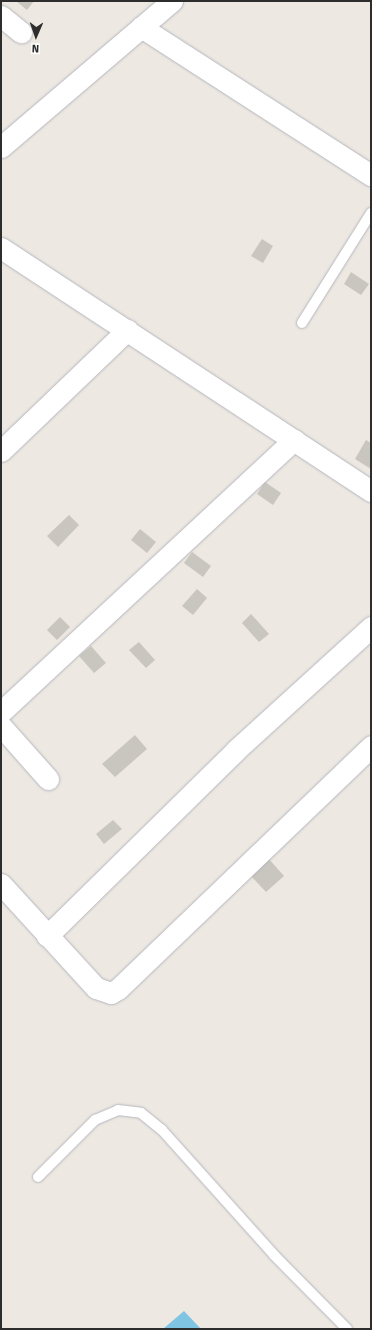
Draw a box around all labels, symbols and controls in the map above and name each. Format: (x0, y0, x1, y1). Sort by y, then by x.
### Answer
north arrow (16, 16, 56, 56)
text: N (32, 42, 39, 55)

